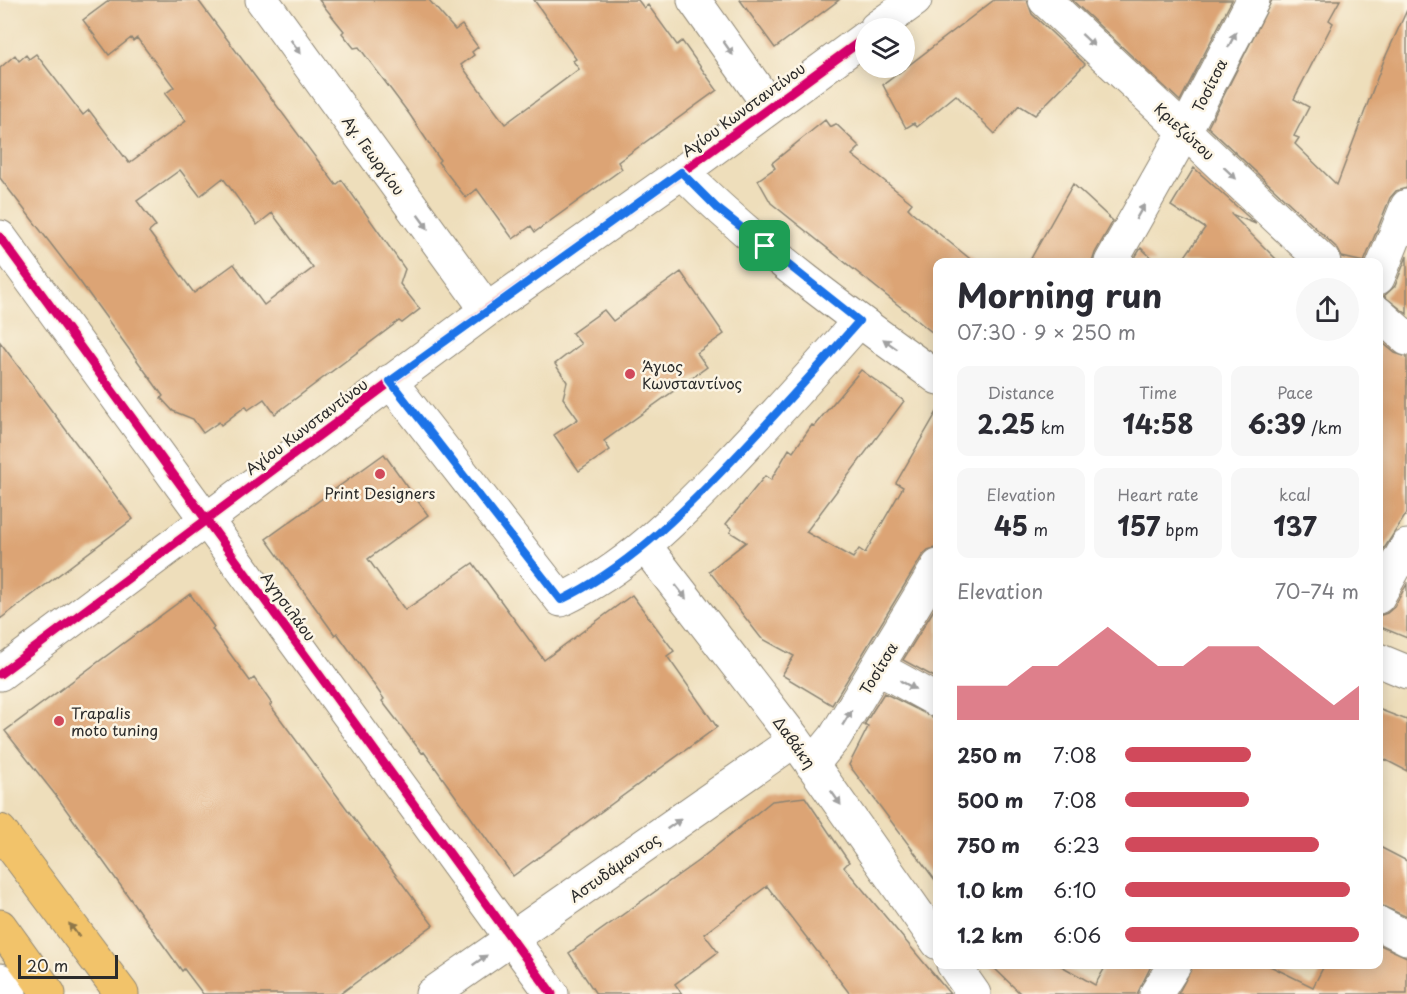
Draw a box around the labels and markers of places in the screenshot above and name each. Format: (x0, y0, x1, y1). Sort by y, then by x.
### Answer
pin (739, 220, 790, 271)
place label: Άγιος Κωνσταντίνος (642, 354, 743, 394)
marker: Άγιος Κωνσταντίνος (623, 367, 637, 381)
marker: Print Designers (373, 467, 387, 481)
place label: Print Designers (325, 481, 436, 504)
place label: Trapalis moto tuning (71, 701, 158, 741)
marker: Trapalis moto tuning (52, 714, 66, 728)

